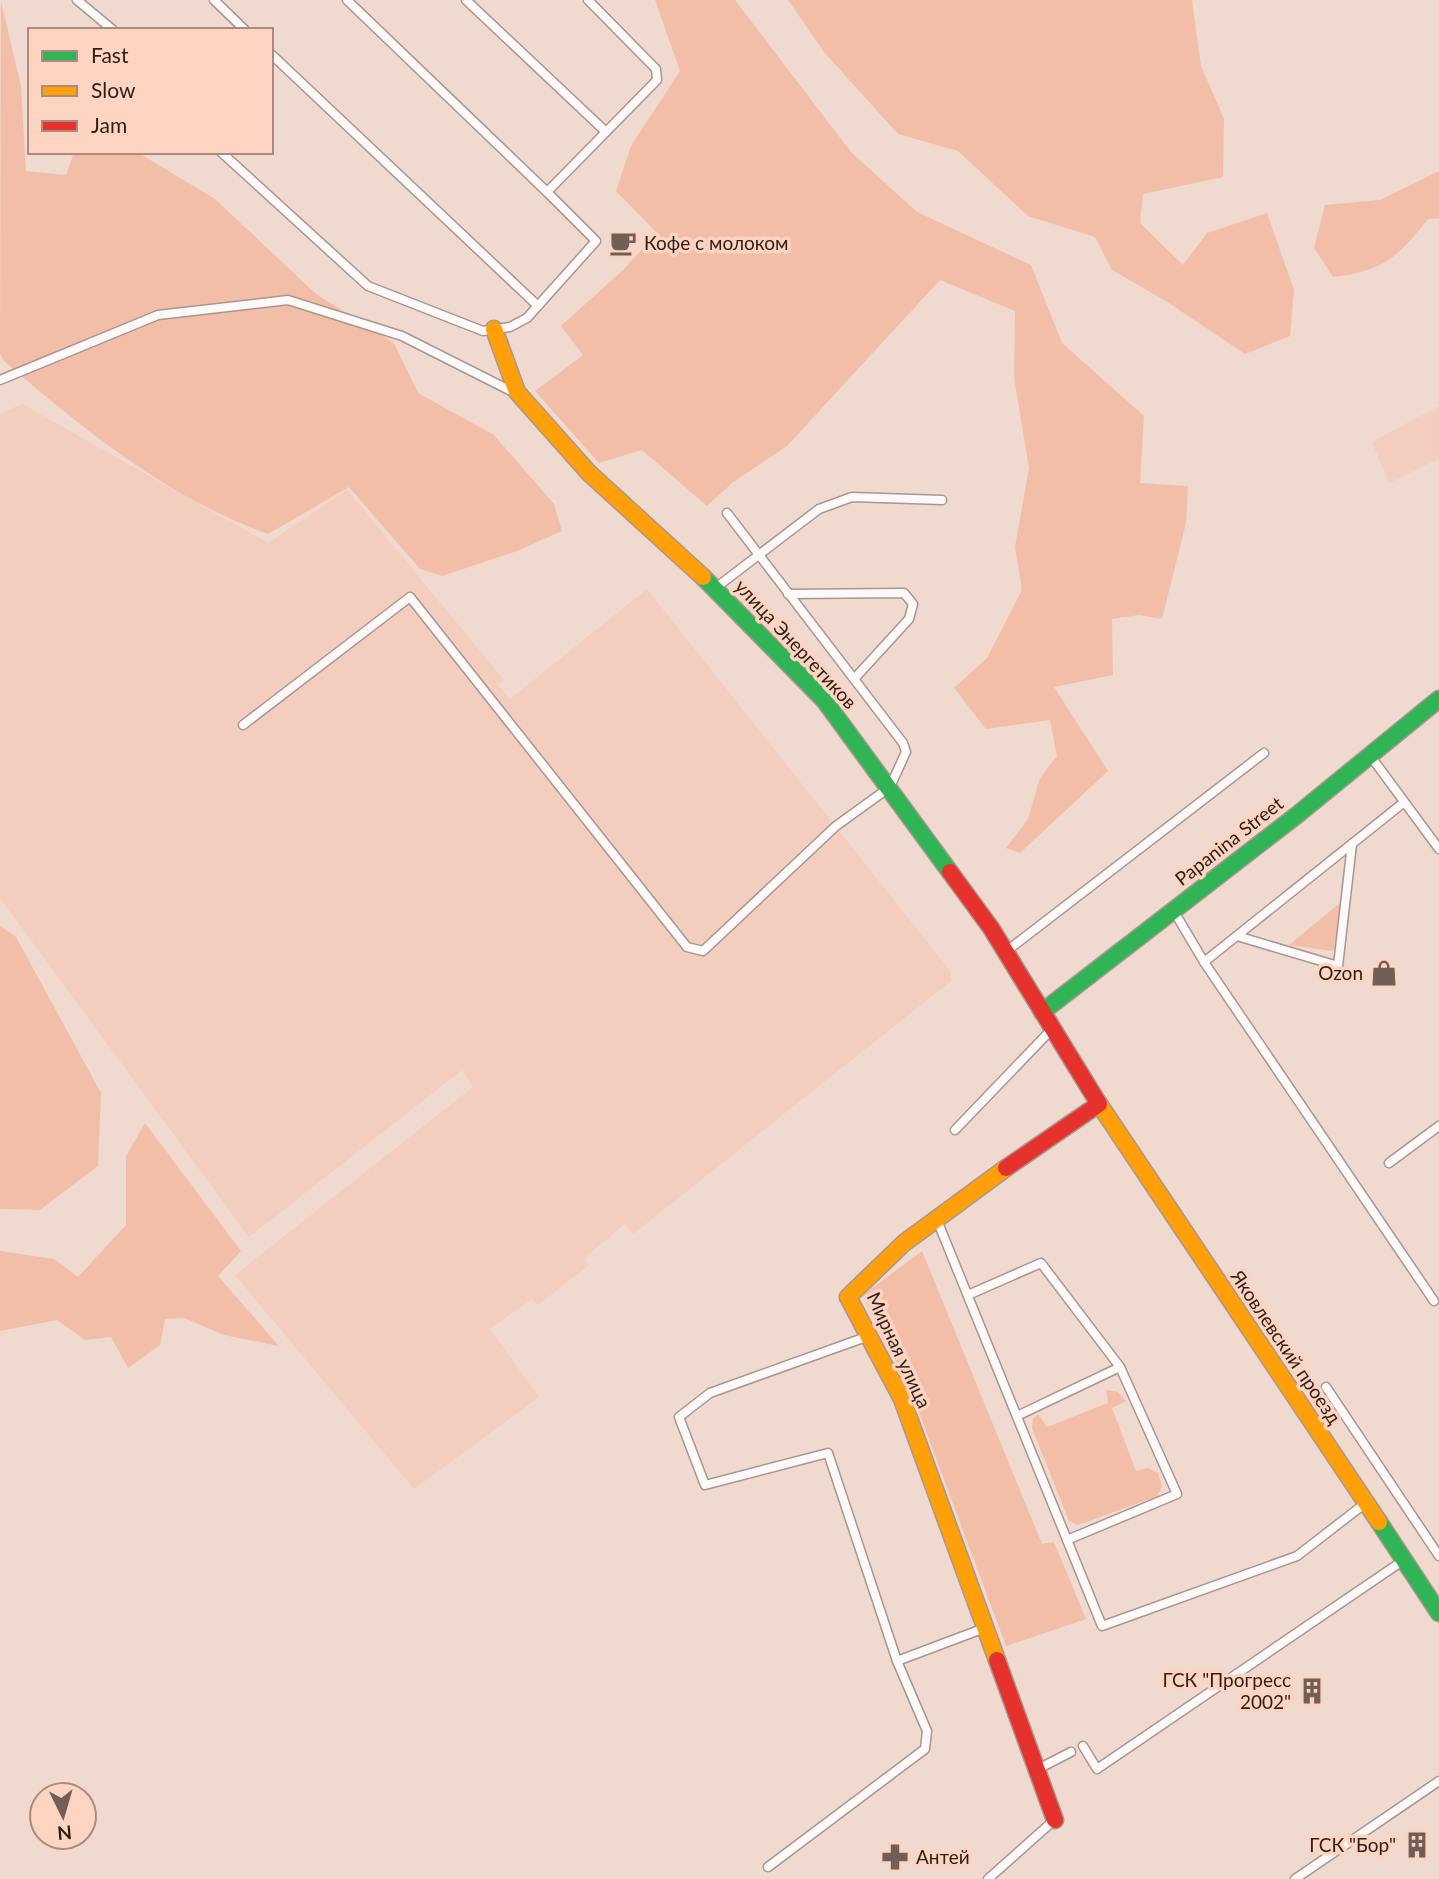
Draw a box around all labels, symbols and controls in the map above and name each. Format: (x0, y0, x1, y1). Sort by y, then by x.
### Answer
legend (28, 28, 273, 154)
text: Fast (91, 42, 129, 67)
text: Slow (91, 77, 136, 102)
text: Jam (91, 112, 127, 137)
cafe icon: Кофе с молоком (608, 228, 638, 258)
place label: Кофе с молоком (644, 231, 788, 254)
street label: улица Энергетиков (731, 574, 862, 713)
street label: Papanina Street (1170, 791, 1287, 890)
shop icon: Ozon (1369, 958, 1399, 988)
place label: Ozon (1318, 961, 1363, 984)
street label: Яковлевский проезд (1226, 1265, 1347, 1428)
street label: Мирная улица (863, 1288, 936, 1411)
place label: ГСК "Прогресс 2002" (1162, 1668, 1291, 1713)
building icon: ГСК "Прогресс 2002" (1297, 1676, 1327, 1706)
north arrow (28, 1781, 98, 1851)
text: N (56, 1821, 73, 1846)
building icon: ГСК "Бор" (1402, 1830, 1432, 1860)
place label: ГСК "Бор" (1309, 1833, 1396, 1856)
pharmacy icon: Антей (880, 1842, 910, 1872)
place label: Антей (916, 1845, 970, 1868)

